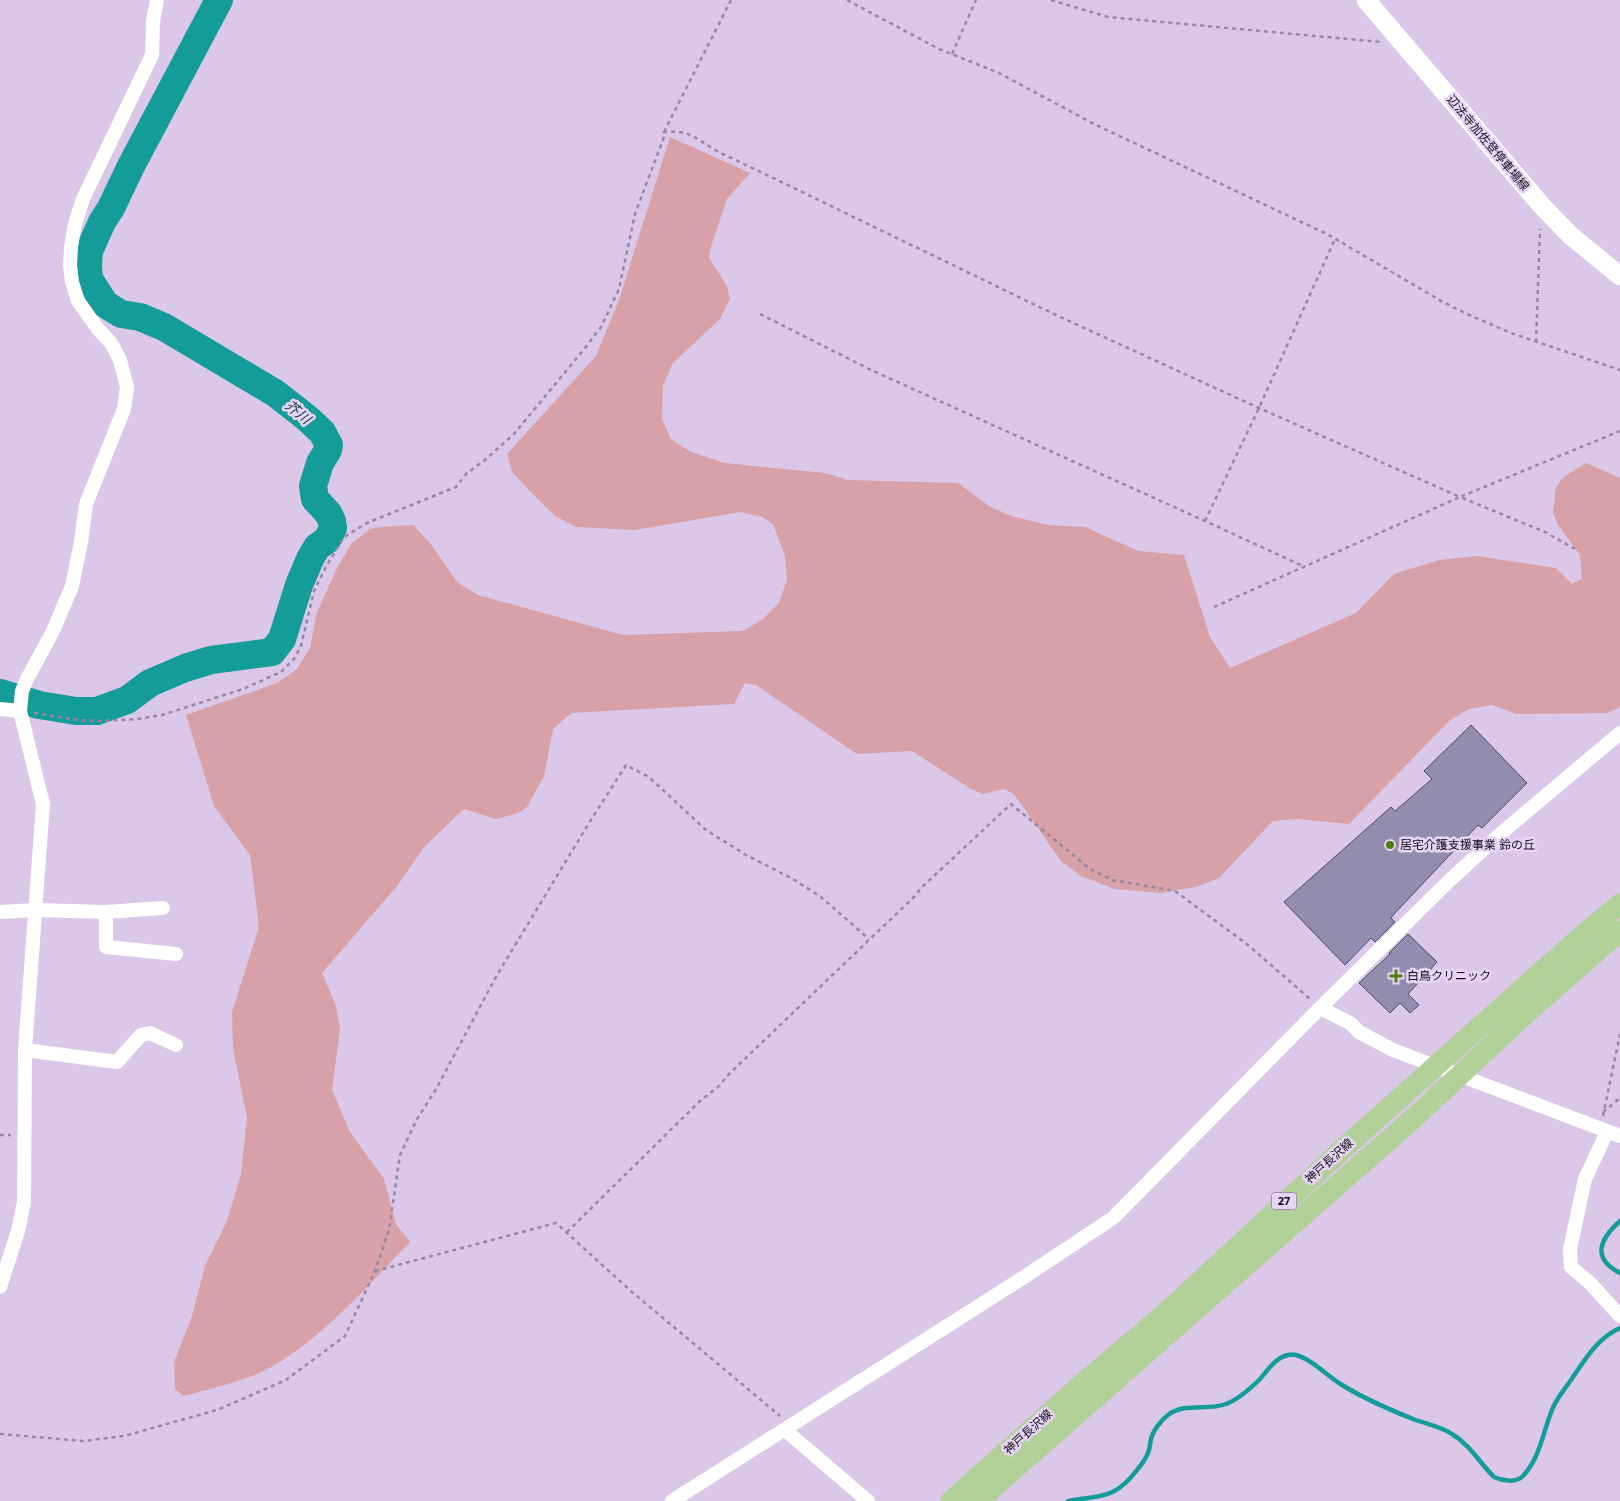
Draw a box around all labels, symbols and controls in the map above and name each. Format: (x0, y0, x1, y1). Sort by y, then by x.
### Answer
street label: 辺法寺加佐登停車場線 (1443, 91, 1533, 194)
water label: 芥川 (281, 395, 317, 429)
place label: 居宅介護支援事業 鈴の丘 (1400, 836, 1535, 853)
marker: 居宅介護支援事業 鈴の丘 (1384, 839, 1396, 851)
place label: 白鳥クリニック (1407, 967, 1491, 984)
marker: 白鳥クリニック (1389, 969, 1403, 983)
street label: 神戸長沢線 (1301, 1134, 1357, 1187)
road number: 27 (1272, 1192, 1296, 1210)
street label: 神戸長沢線 (1000, 1405, 1056, 1458)

